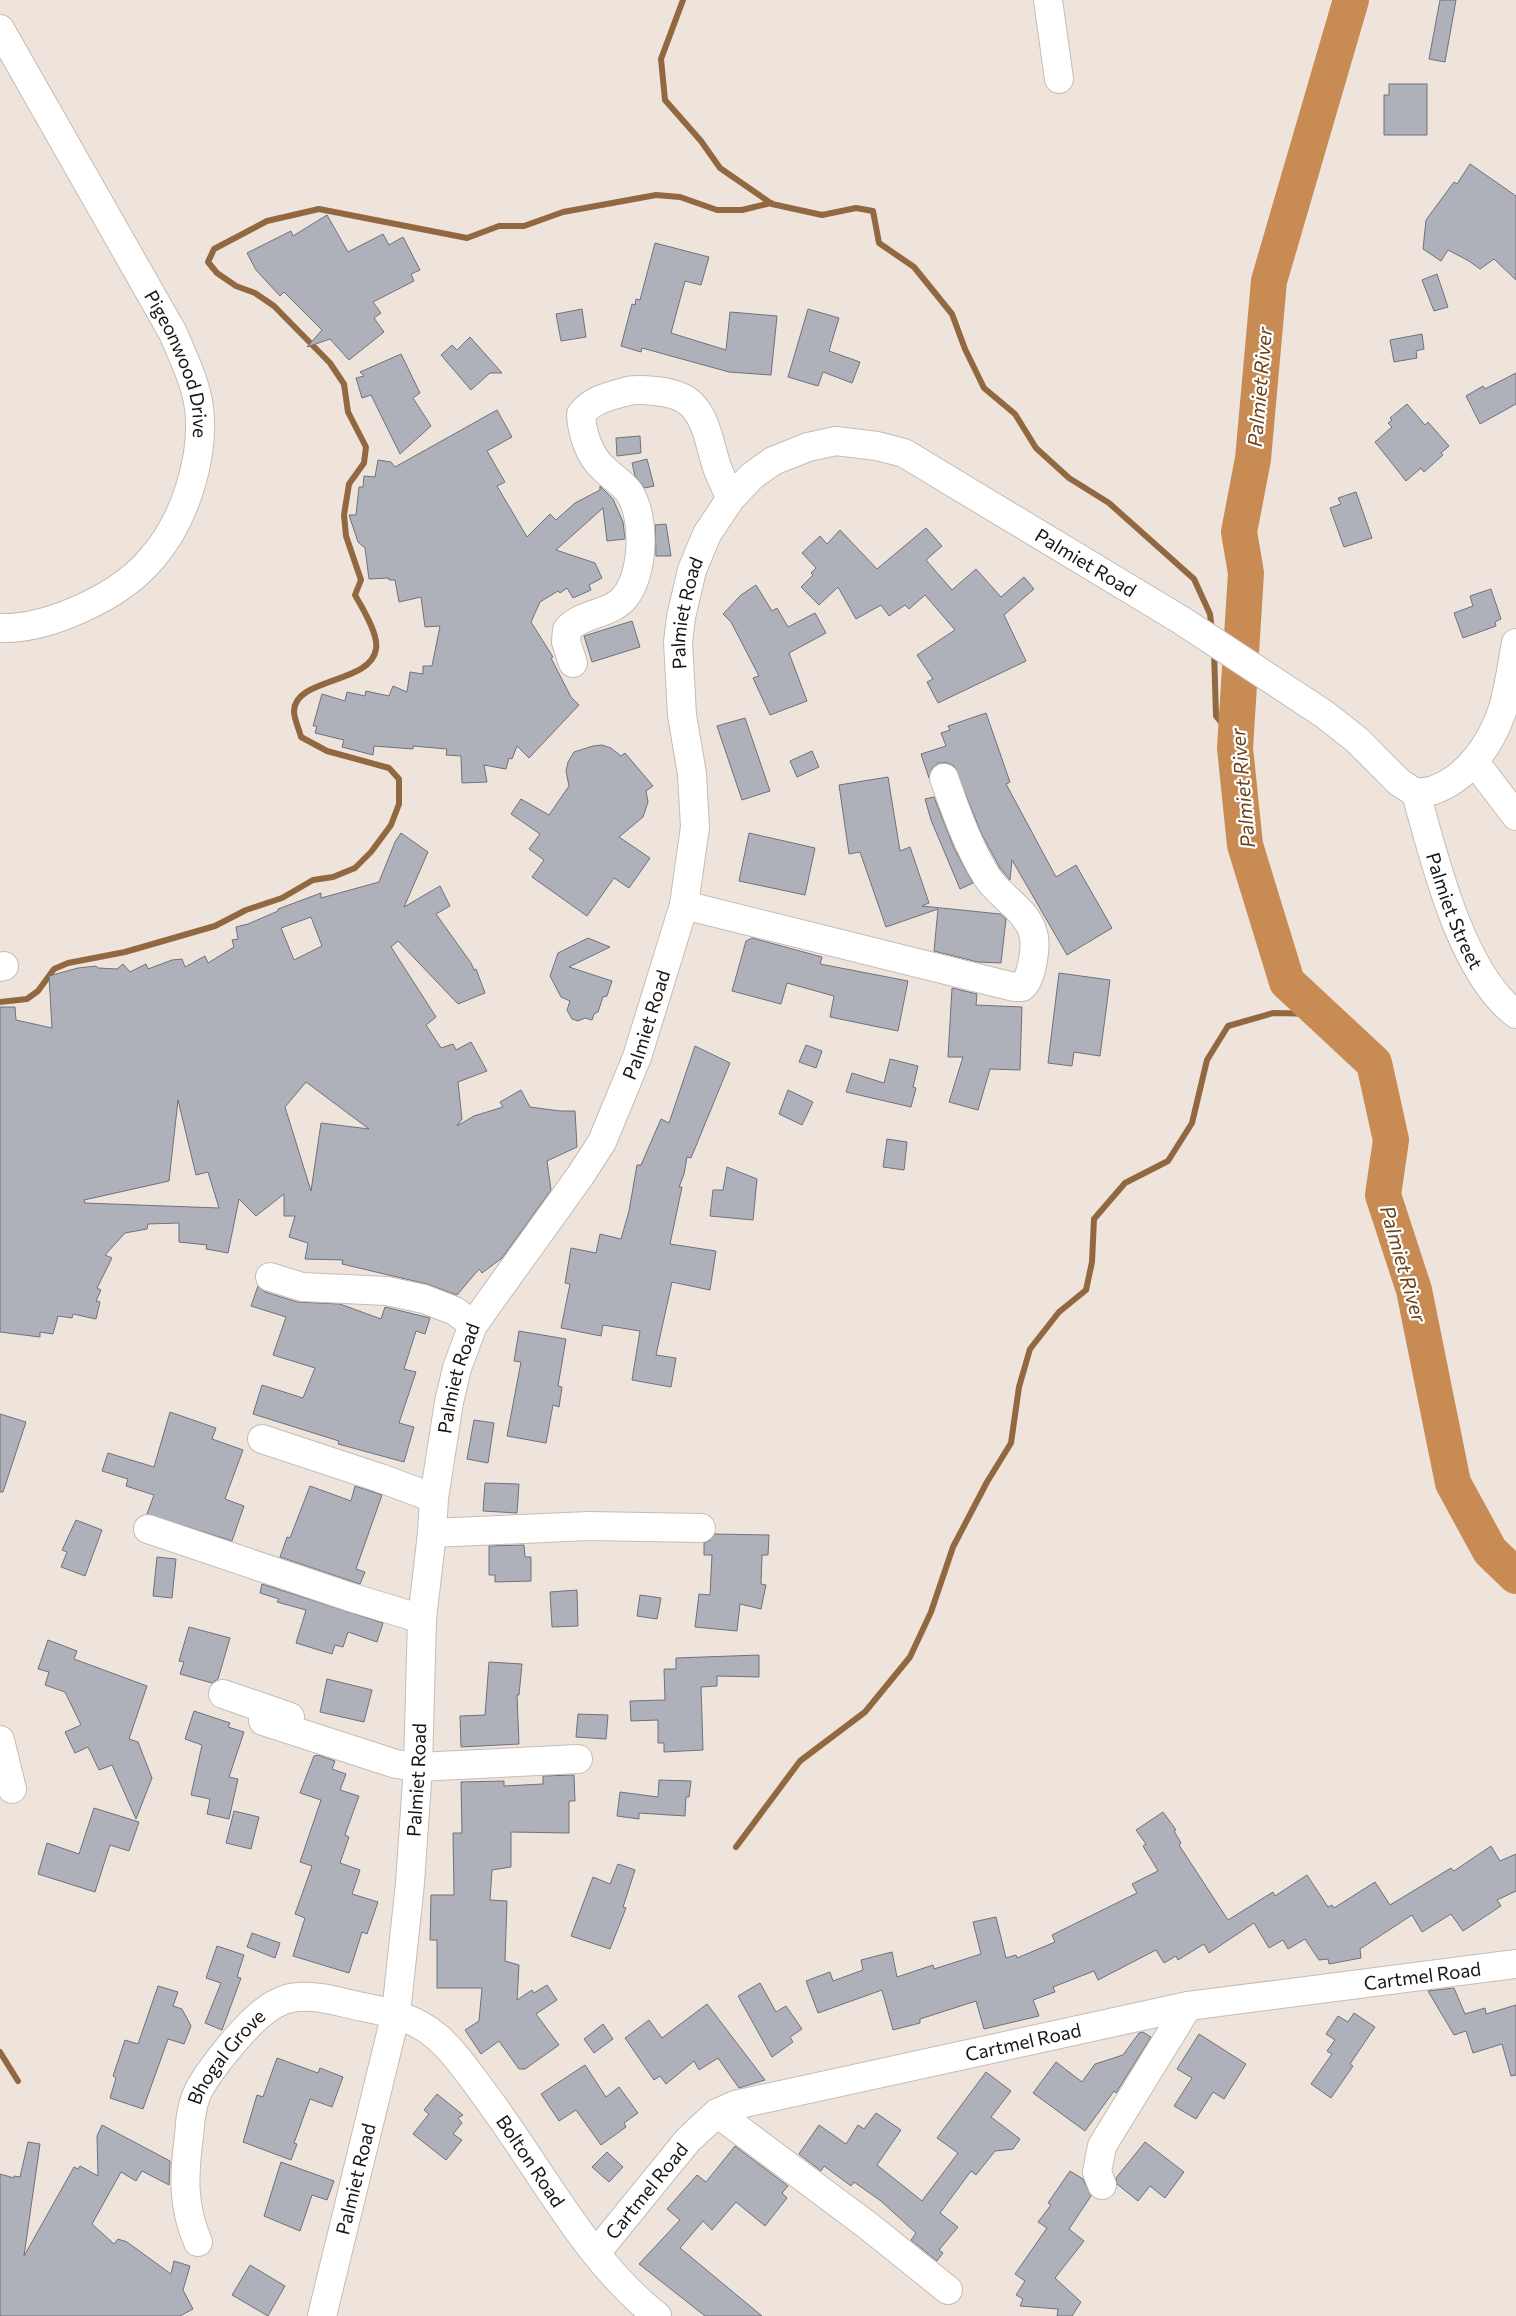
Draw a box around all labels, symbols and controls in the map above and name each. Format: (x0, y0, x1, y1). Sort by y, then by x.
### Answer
street label: Pigeonwood Drive (140, 286, 212, 439)
water label: Palmiet River (1242, 325, 1276, 448)
street label: Palmiet Road (1031, 523, 1141, 601)
street label: Palmiet Road (666, 553, 707, 670)
water label: Palmiet River (1225, 726, 1259, 849)
street label: Palmiet Street (1422, 850, 1488, 973)
street label: Palmiet Road (617, 967, 674, 1083)
water label: Palmiet River (1376, 1203, 1432, 1326)
street label: Palmiet Road (432, 1320, 484, 1435)
street label: Palmiet Road (401, 1723, 430, 1837)
street label: Cartmel Road (1362, 1957, 1482, 1994)
street label: Bhogal Grove (182, 2004, 269, 2107)
street label: Cartmel Road (963, 2018, 1083, 2065)
street label: Bolton Road (492, 2110, 570, 2211)
street label: Palmiet Road (330, 2121, 380, 2237)
street label: Cartmel Road (600, 2138, 692, 2244)

